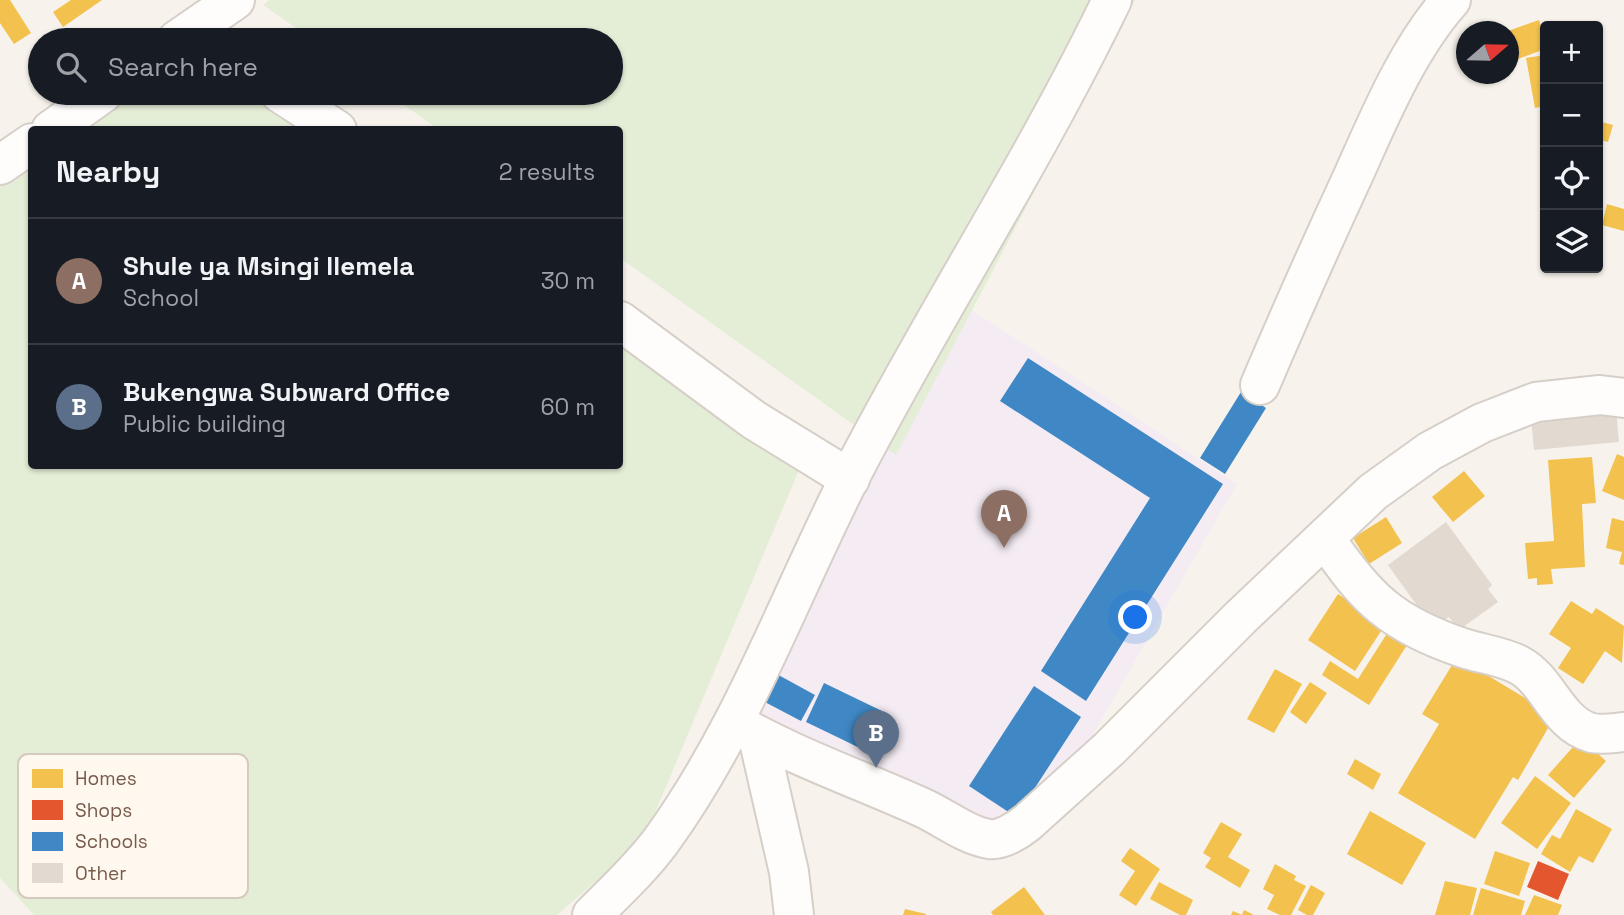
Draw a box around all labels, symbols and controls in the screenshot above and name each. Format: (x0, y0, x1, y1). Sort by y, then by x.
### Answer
north arrow (1456, 21, 1519, 84)
map controls (1540, 21, 1603, 273)
button: + (1540, 21, 1603, 84)
search box (28, 28, 623, 105)
icon: search (52, 48, 90, 86)
text: Search here (108, 50, 258, 84)
button: − (1540, 84, 1603, 147)
button: locate (1540, 147, 1603, 210)
text: Nearby (56, 152, 160, 191)
text: 2 results (499, 157, 595, 187)
button: layers (1540, 210, 1603, 273)
text: Shule ya Msingi Ilemela (123, 249, 414, 283)
text: A (72, 266, 86, 296)
text: 30 m (541, 266, 595, 296)
text: School (123, 283, 199, 313)
text: Bukengwa Subward Office (123, 375, 450, 409)
text: B (71, 392, 87, 422)
text: 60 m (540, 392, 595, 422)
text: Public building (123, 409, 286, 439)
pin: A (981, 490, 1027, 548)
your location (1118, 600, 1152, 634)
pin: B (853, 710, 899, 768)
legend (18, 754, 248, 898)
text: Homes (75, 766, 137, 791)
text: Shops (75, 798, 132, 823)
text: Schools (75, 829, 148, 854)
text: Other (75, 861, 127, 886)

